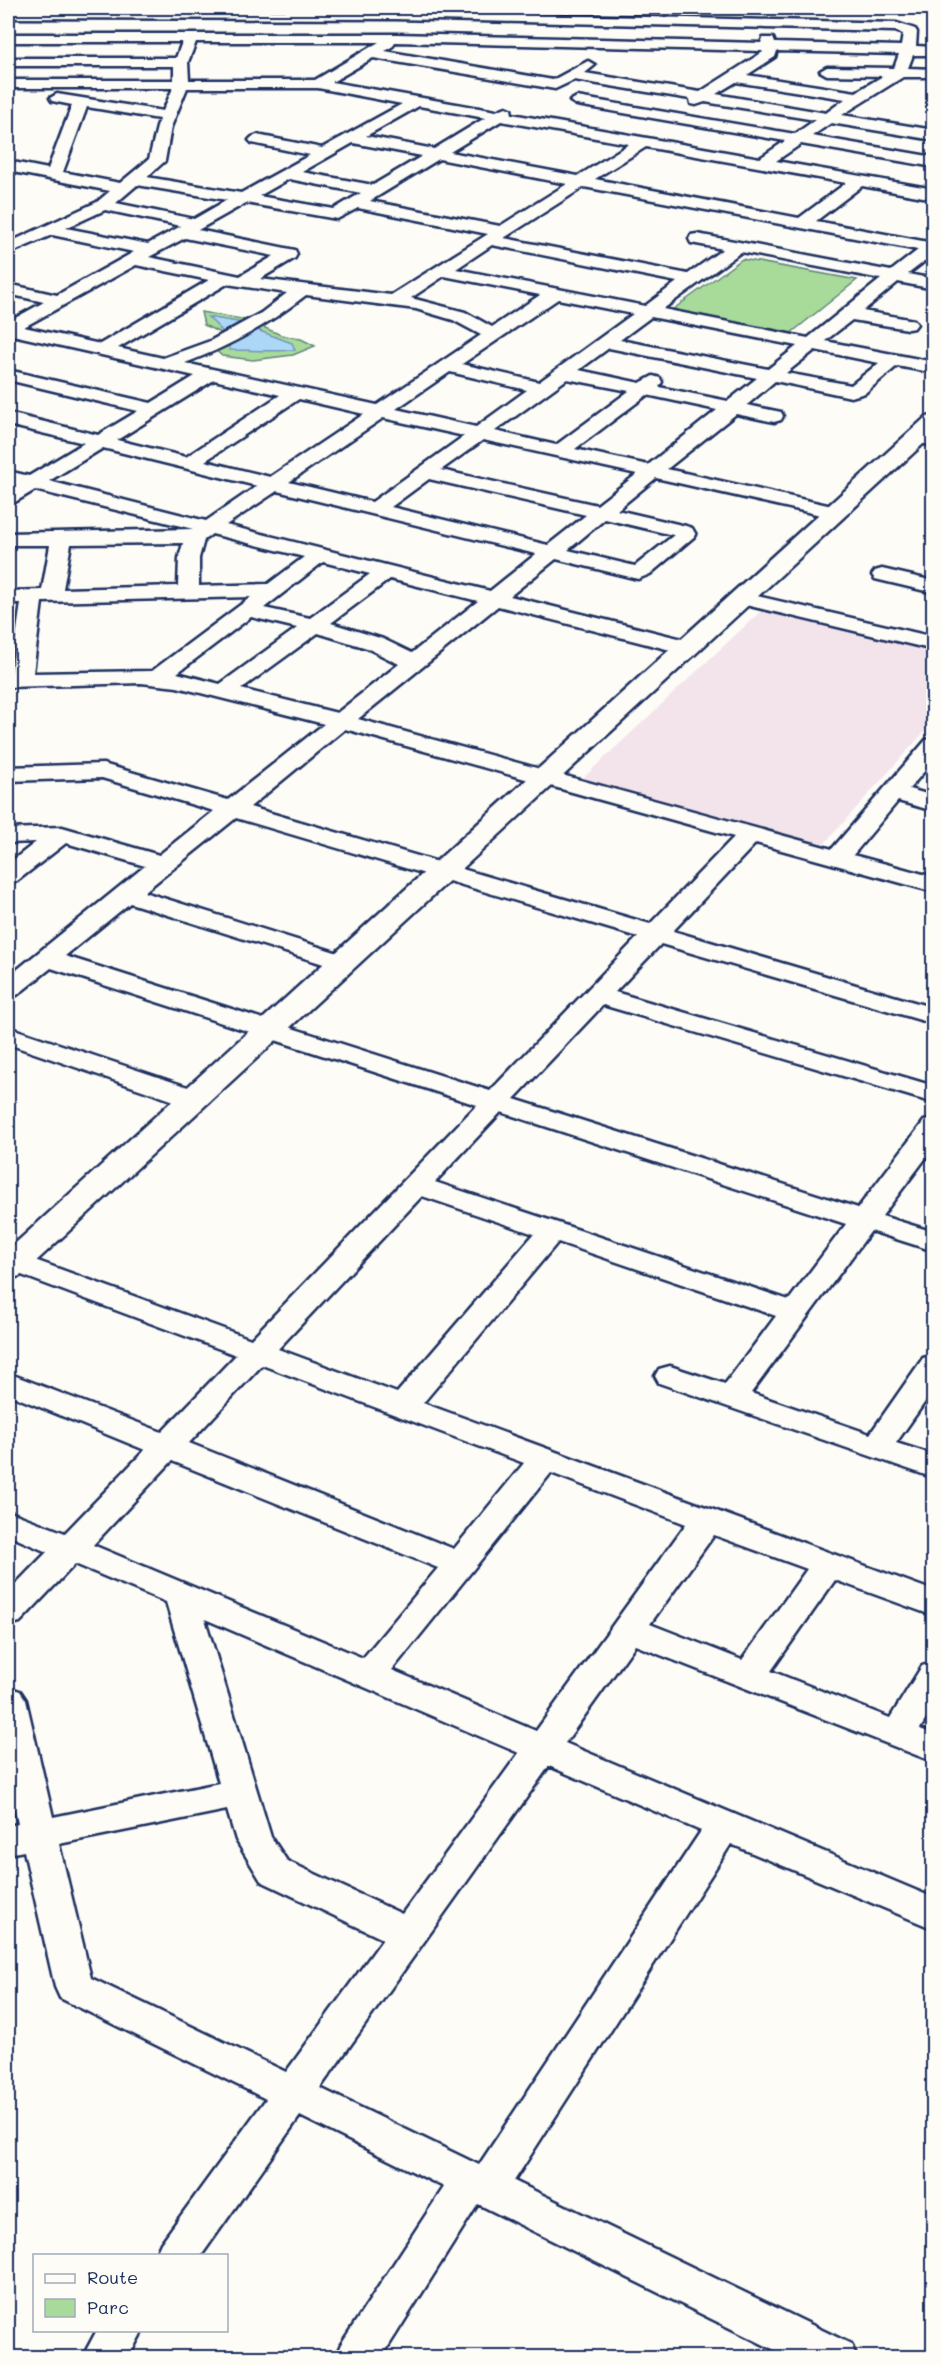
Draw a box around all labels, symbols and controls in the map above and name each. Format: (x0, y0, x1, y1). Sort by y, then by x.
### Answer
legend (33, 2254, 228, 2332)
text: Route (87, 2265, 138, 2289)
text: Parc (87, 2295, 129, 2319)

